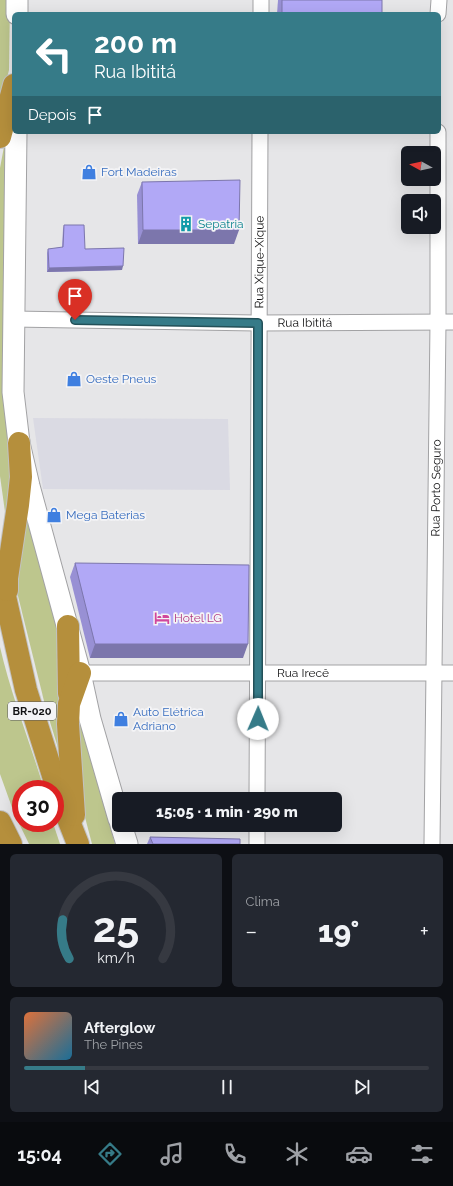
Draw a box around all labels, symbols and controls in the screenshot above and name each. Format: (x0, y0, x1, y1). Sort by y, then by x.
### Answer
text: 200 m (94, 27, 177, 60)
icon: left (28, 28, 80, 80)
text: Rua Ibititá (94, 61, 176, 82)
icon: arrive (84, 104, 106, 126)
text: Depois (28, 106, 76, 124)
north arrow (401, 146, 441, 186)
map controls (401, 146, 441, 234)
shop icon: Fort Madeiras (80, 163, 98, 181)
place label: Fort Madeiras (101, 165, 177, 179)
button: sound (401, 194, 441, 234)
building icon: Sepatria (177, 215, 195, 233)
street label: Rua Xique-Xique (252, 216, 267, 308)
place label: Sepatria (198, 217, 244, 231)
pin (58, 279, 92, 320)
icon: arrive (64, 285, 86, 307)
street label: Rua Ibititá (278, 316, 332, 330)
shop icon: Oeste Pneus (65, 370, 83, 388)
place label: Oeste Pneus (86, 372, 157, 386)
street label: Rua Porto Seguro (429, 439, 444, 537)
shop icon: Mega Baterias (45, 506, 63, 524)
place label: Mega Baterias (66, 508, 145, 522)
hotel icon: Hotel LG (153, 609, 171, 627)
place label: Hotel LG (174, 611, 222, 625)
street label: Rua Irecê (277, 666, 329, 680)
position arrow (237, 698, 279, 740)
road number: BR-020 (8, 702, 56, 720)
place label: Auto Elétrica Adriano (133, 705, 204, 733)
shop icon: Auto Elétrica Adriano (112, 710, 130, 728)
speed limit sign: 30 (12, 780, 64, 832)
text: 15:05 · 1 min · 290 m (156, 803, 298, 821)
text: Clima (246, 894, 280, 909)
text: 25 (92, 902, 139, 951)
text: 19° (318, 914, 359, 949)
text: − (246, 918, 257, 944)
text: + (420, 918, 429, 944)
text: km/h (97, 949, 135, 965)
text: Afterglow (84, 1019, 155, 1037)
text: The Pines (84, 1037, 143, 1052)
icon: previous (81, 1076, 103, 1098)
icon: pause (216, 1076, 238, 1098)
icon: next (351, 1076, 373, 1098)
icon: directions (96, 1140, 124, 1168)
icon: music (158, 1140, 186, 1168)
icon: phone (221, 1140, 249, 1168)
icon: climate (283, 1140, 311, 1168)
icon: car (345, 1140, 373, 1168)
icon: filters (408, 1140, 436, 1168)
text: 15:04 (17, 1144, 62, 1165)

